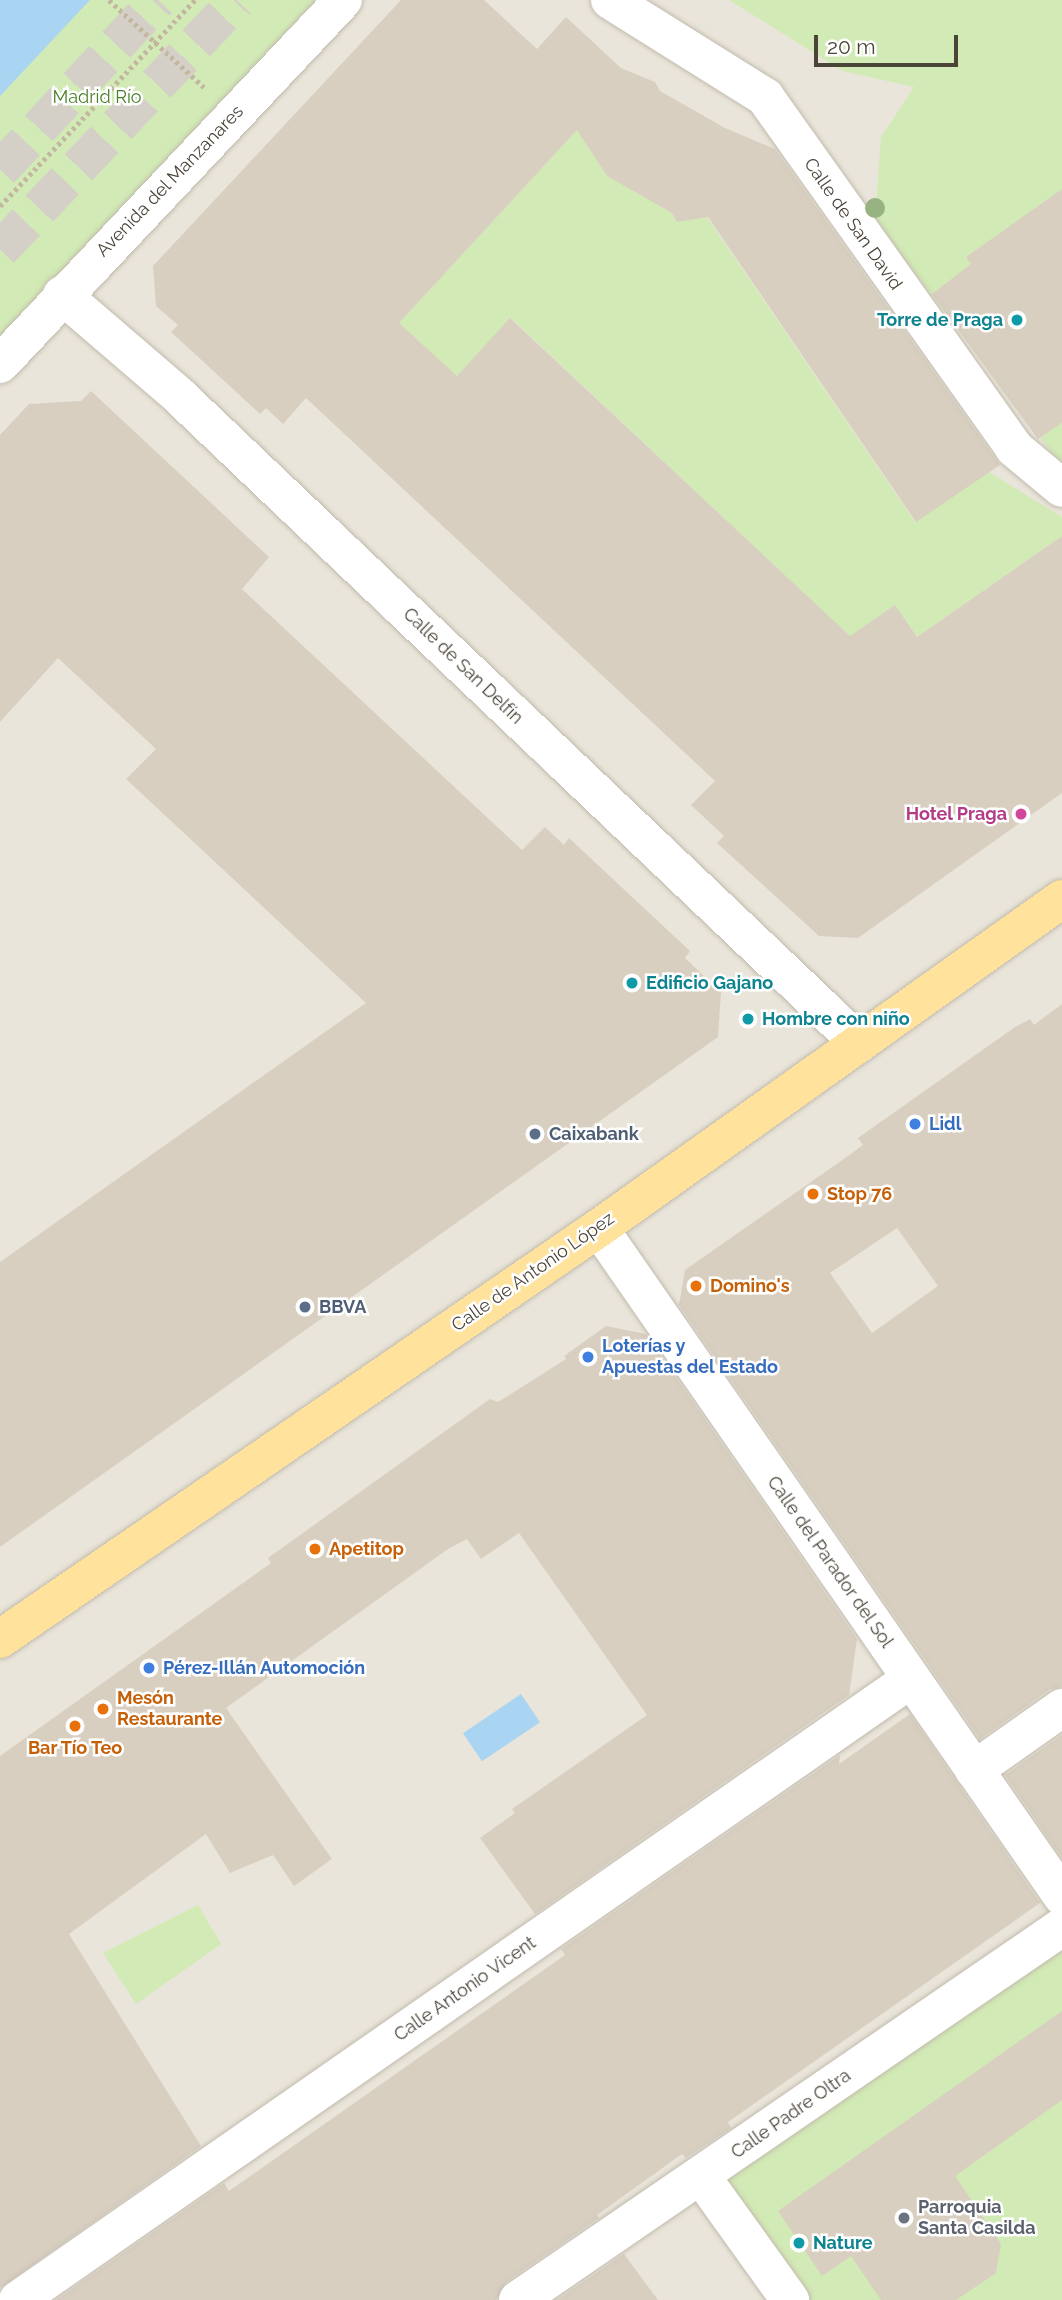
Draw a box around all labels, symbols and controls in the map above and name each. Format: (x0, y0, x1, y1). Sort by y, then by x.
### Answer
scale bar (817, 21, 960, 65)
text: 20 m (827, 34, 875, 59)
park label: Madrid Río (52, 86, 142, 108)
street label: Avenida del Manzanares (92, 101, 248, 261)
street label: Calle de San David (799, 154, 907, 294)
place label: Torre de Praga (877, 309, 1003, 331)
marker: Torre de Praga (1009, 312, 1025, 328)
street label: Calle de San Delfín (399, 603, 527, 729)
place label: Hotel Praga (905, 803, 1007, 825)
marker: Hotel Praga (1013, 806, 1029, 822)
place label: Edificio Gajano (646, 972, 773, 994)
marker: Edificio Gajano (624, 975, 640, 991)
place label: Hombre con niño (762, 1008, 910, 1030)
marker: Hombre con niño (740, 1011, 756, 1027)
place label: Lidl (929, 1113, 961, 1135)
marker: Lidl (907, 1116, 923, 1132)
place label: Caixabank (549, 1123, 639, 1145)
marker: Caixabank (527, 1126, 543, 1142)
place label: Stop 76 (827, 1183, 892, 1205)
marker: Stop 76 (805, 1186, 821, 1202)
street label: Calle de Antonio López (447, 1208, 619, 1336)
place label: Domino's (710, 1275, 790, 1297)
marker: Domino's (688, 1278, 704, 1294)
place label: BBVA (319, 1296, 366, 1318)
marker: BBVA (297, 1299, 313, 1315)
place label: Loterías y Apuestas del Estado (602, 1336, 779, 1378)
marker: Loterías y Apuestas del Estado (580, 1349, 596, 1365)
street label: Calle del Parador del Sol (762, 1471, 898, 1653)
place label: Apetitop (329, 1538, 404, 1560)
marker: Apetitop (307, 1541, 323, 1557)
place label: Pérez-Illán Automoción (163, 1657, 366, 1679)
marker: Pérez-Illán Automoción (141, 1660, 157, 1676)
place label: Mesón Restaurante (117, 1688, 222, 1730)
marker: Mesón Restaurante (95, 1701, 111, 1717)
marker: Bar Tío Teo (67, 1718, 83, 1734)
place label: Bar Tío Teo (27, 1737, 123, 1759)
street label: Calle Antonio Vicent (390, 1932, 540, 2046)
street label: Calle Padre Oltra (727, 2065, 855, 2163)
place label: Parroquia Santa Casilda (918, 2197, 1036, 2240)
marker: Parroquia Santa Casilda (896, 2210, 912, 2226)
place label: Nature (813, 2232, 873, 2254)
marker: Nature (791, 2235, 807, 2251)

